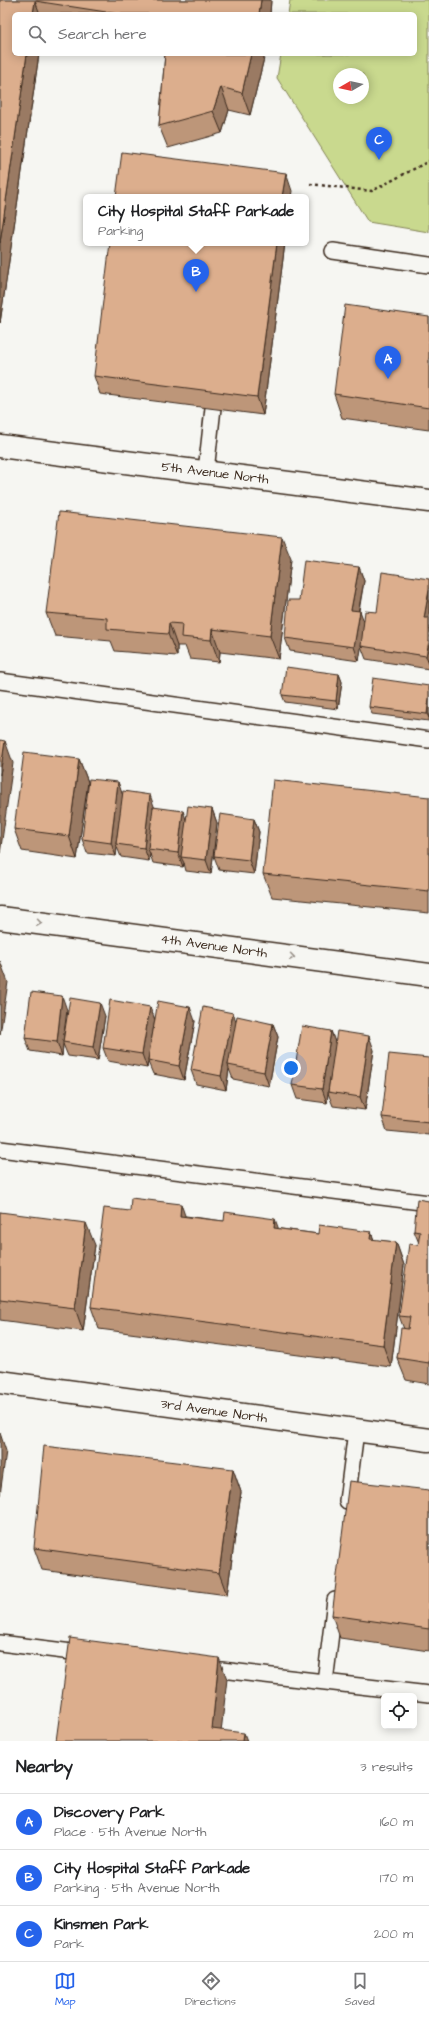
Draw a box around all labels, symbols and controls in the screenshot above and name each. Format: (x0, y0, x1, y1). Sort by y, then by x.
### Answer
search box (12, 12, 417, 56)
icon: search (26, 23, 48, 45)
text: Search here (58, 24, 147, 45)
north arrow (333, 68, 369, 104)
pin: C (366, 127, 392, 160)
popup (83, 194, 309, 246)
text: City Hospital Staff Parkade (98, 201, 294, 222)
text: Parking (98, 222, 143, 240)
pin: B (183, 259, 209, 292)
pin: A (375, 346, 401, 379)
street label: 5th Avenue North (160, 457, 270, 489)
one-way arrow (36, 918, 42, 927)
street label: 4th Avenue North (160, 930, 269, 962)
one-way arrow (289, 952, 295, 961)
your location (281, 1058, 301, 1078)
street label: 3rd Avenue North (160, 1395, 269, 1427)
map controls (381, 1693, 417, 1729)
button: locate (381, 1693, 417, 1729)
text: Nearby (16, 1755, 73, 1779)
text: 3 results (360, 1758, 413, 1776)
text: Discovery Park (54, 1802, 165, 1823)
text: A (25, 1813, 33, 1831)
text: 160 m (380, 1813, 413, 1831)
text: Place · 5th Avenue North (54, 1823, 206, 1841)
text: City Hospital Staff Parkade (54, 1858, 250, 1879)
text: B (24, 1869, 34, 1887)
text: 170 m (380, 1869, 413, 1887)
text: Parking · 5th Avenue North (54, 1879, 219, 1897)
text: Kinsmen Park (54, 1914, 148, 1935)
text: C (24, 1925, 34, 1943)
text: 200 m (374, 1925, 413, 1943)
text: Park (54, 1935, 84, 1953)
tab: Map (54, 1970, 76, 2009)
tab: Directions (185, 1970, 236, 2009)
tab: Saved (345, 1970, 375, 2009)

